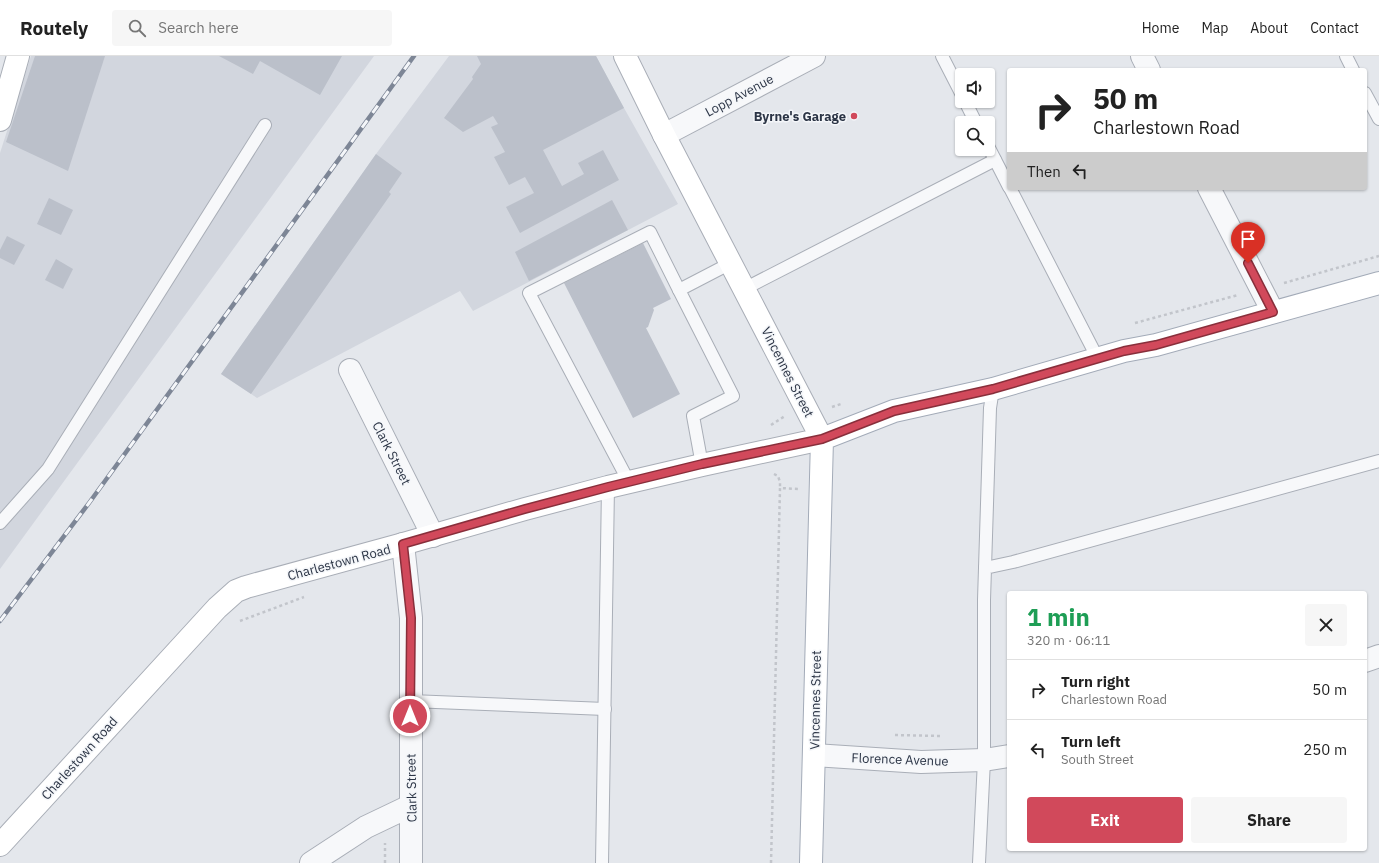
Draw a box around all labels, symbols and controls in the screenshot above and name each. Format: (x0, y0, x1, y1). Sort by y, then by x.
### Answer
search box (112, 10, 392, 46)
text: Routely (20, 16, 88, 40)
icon: search (126, 17, 148, 39)
text: Search here (158, 18, 239, 37)
text: Home (1142, 19, 1179, 37)
text: Map (1201, 19, 1228, 37)
text: About (1250, 19, 1288, 37)
text: Contact (1310, 19, 1359, 37)
map controls (955, 68, 995, 156)
button: sound (955, 68, 995, 108)
street label: Lopp Avenue (702, 70, 776, 121)
text: 50 m (1093, 80, 1158, 117)
icon: right (1027, 84, 1079, 136)
place label: Byrne's Garage (754, 108, 846, 125)
marker: Byrne's Garage (849, 111, 859, 121)
button: search (955, 116, 995, 156)
text: Charlestown Road (1093, 116, 1240, 139)
icon: left (1069, 160, 1091, 182)
text: Then (1027, 162, 1061, 181)
pin (1231, 222, 1265, 263)
icon: arrive (1237, 228, 1259, 250)
street label: Vincennes Street (757, 324, 818, 420)
street label: Clark Street (368, 419, 415, 488)
street label: Charlestown Road (286, 541, 393, 584)
text: 1 min (1027, 601, 1090, 633)
button: close (1305, 604, 1347, 646)
text: 320 m · 06:11 (1027, 632, 1110, 649)
street label: Vincennes Street (806, 650, 825, 750)
text: Turn right (1061, 672, 1130, 691)
icon: right (1027, 679, 1049, 701)
text: 50 m (1312, 680, 1347, 699)
text: Charlestown Road (1061, 691, 1167, 708)
position arrow (389, 695, 431, 737)
street label: Charlestown Road (38, 713, 121, 803)
text: Turn left (1061, 732, 1121, 751)
icon: left (1027, 739, 1049, 761)
text: 250 m (1303, 740, 1347, 759)
street label: Florence Avenue (851, 749, 949, 770)
text: South Street (1061, 751, 1134, 768)
street label: Clark Street (402, 753, 421, 823)
button: Exit (1027, 797, 1183, 843)
button: Share (1191, 797, 1347, 843)

